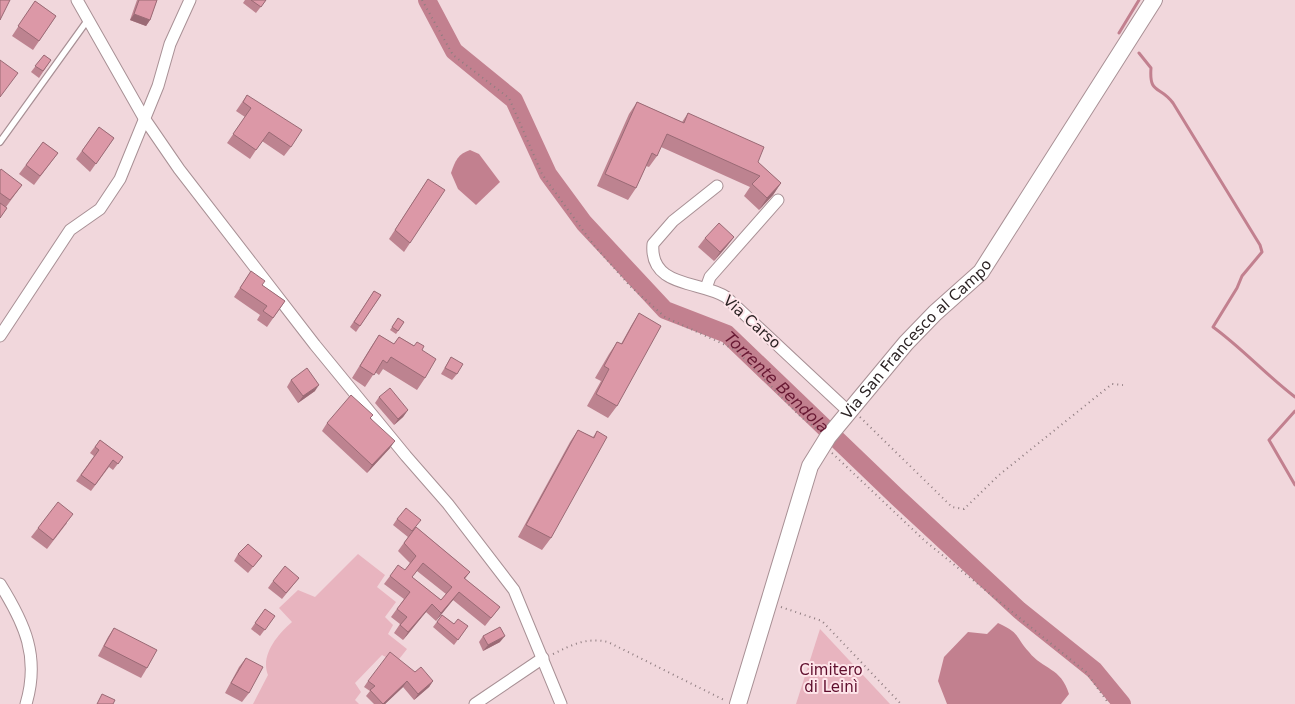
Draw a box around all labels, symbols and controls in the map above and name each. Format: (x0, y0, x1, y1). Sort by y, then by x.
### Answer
street label: Via San Francesco al Campo (838, 256, 995, 423)
street label: Via Carso (720, 292, 784, 352)
water label: Torrente Bendola (721, 328, 833, 437)
park label: Cimitero di Leinì (799, 661, 863, 696)

